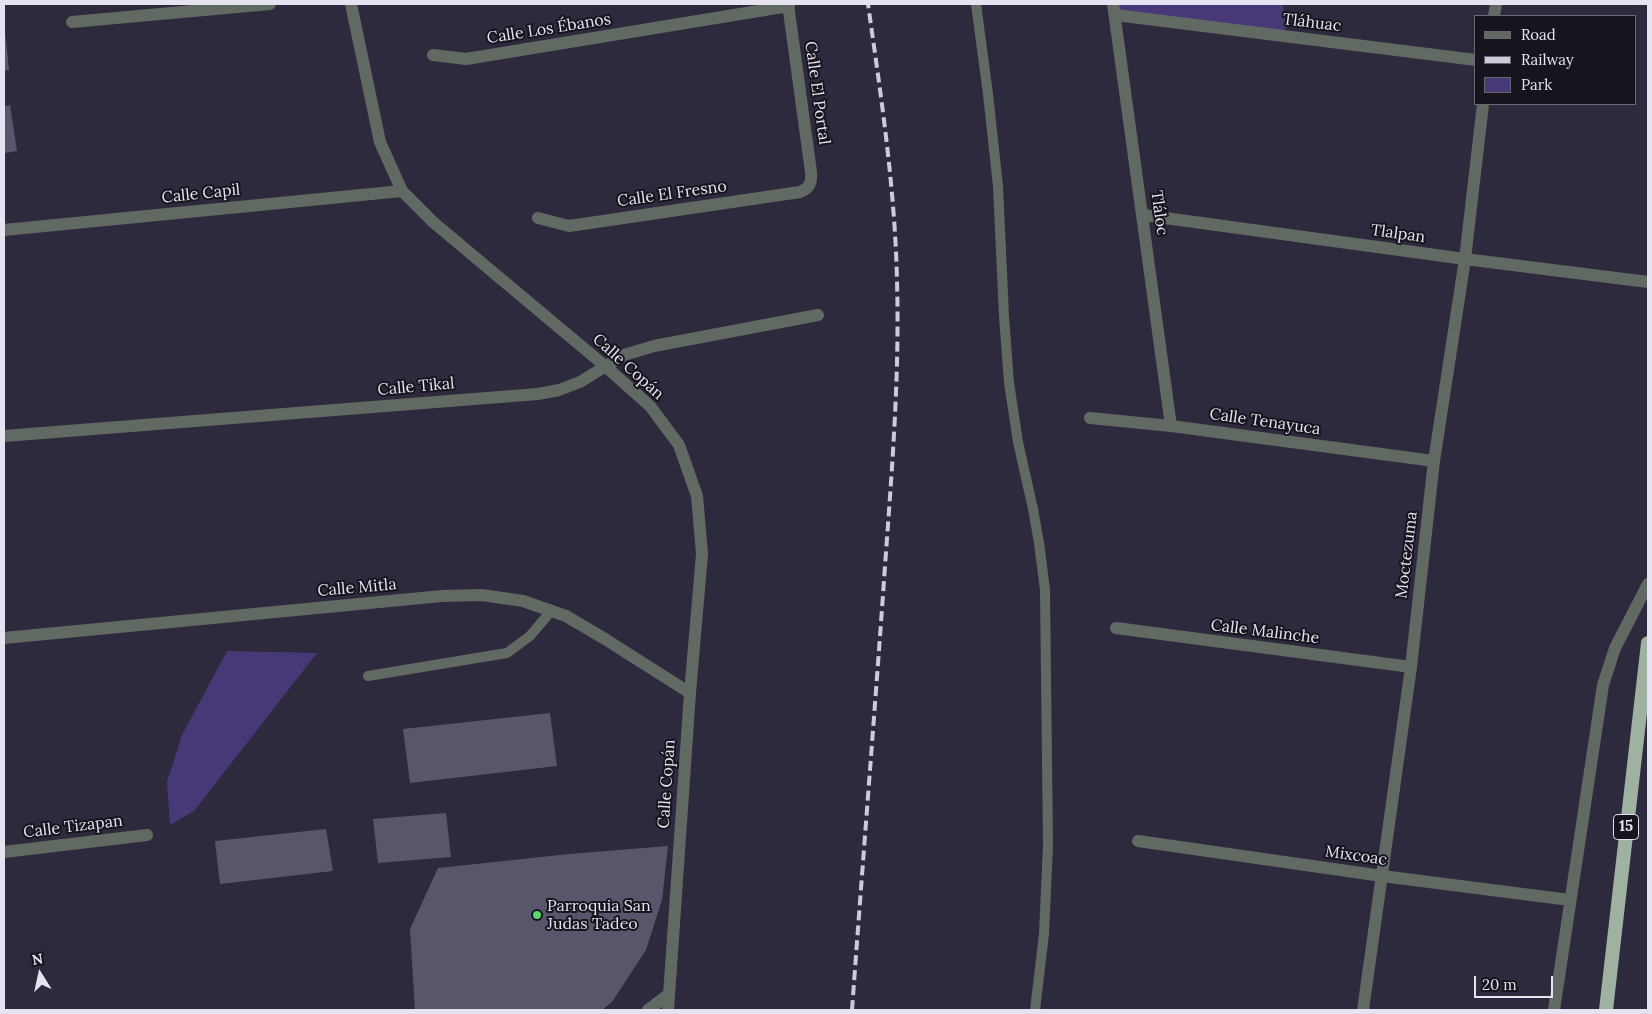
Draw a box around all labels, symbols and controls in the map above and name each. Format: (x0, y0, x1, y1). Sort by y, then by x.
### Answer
street label: Calle Los Ébanos (486, 10, 612, 48)
street label: Tláhuac (1282, 10, 1342, 36)
legend (1474, 15, 1637, 105)
text: Road (1521, 25, 1556, 44)
street label: Calle El Portal (800, 40, 834, 146)
text: Railway (1521, 50, 1574, 69)
text: Park (1521, 75, 1552, 94)
street label: Calle El Fresno (616, 177, 728, 211)
street label: Calle Capil (161, 180, 241, 208)
street label: Tláloc (1146, 189, 1172, 237)
street label: Tlalpan (1370, 221, 1426, 247)
street label: Calle Copán (588, 330, 668, 404)
street label: Calle Tikal (377, 374, 455, 400)
street label: Calle Tenayuca (1208, 405, 1322, 439)
street label: Moctezuma (1392, 510, 1422, 600)
street label: Calle Mitla (317, 575, 397, 601)
street label: Calle Malinche (1210, 616, 1320, 648)
street label: Calle Copán (654, 739, 680, 829)
street label: Calle Tizapan (22, 811, 124, 843)
road number: 15 (1614, 814, 1638, 840)
street label: Mixcoac (1324, 842, 1388, 870)
place label: Parroquia San Judas Tadeo (547, 896, 651, 934)
marker: Parroquia San Judas Tadeo (531, 909, 543, 921)
north arrow (15, 949, 65, 999)
text: N (30, 949, 44, 969)
scale bar (1477, 966, 1556, 998)
text: 20 m (1482, 975, 1517, 994)

